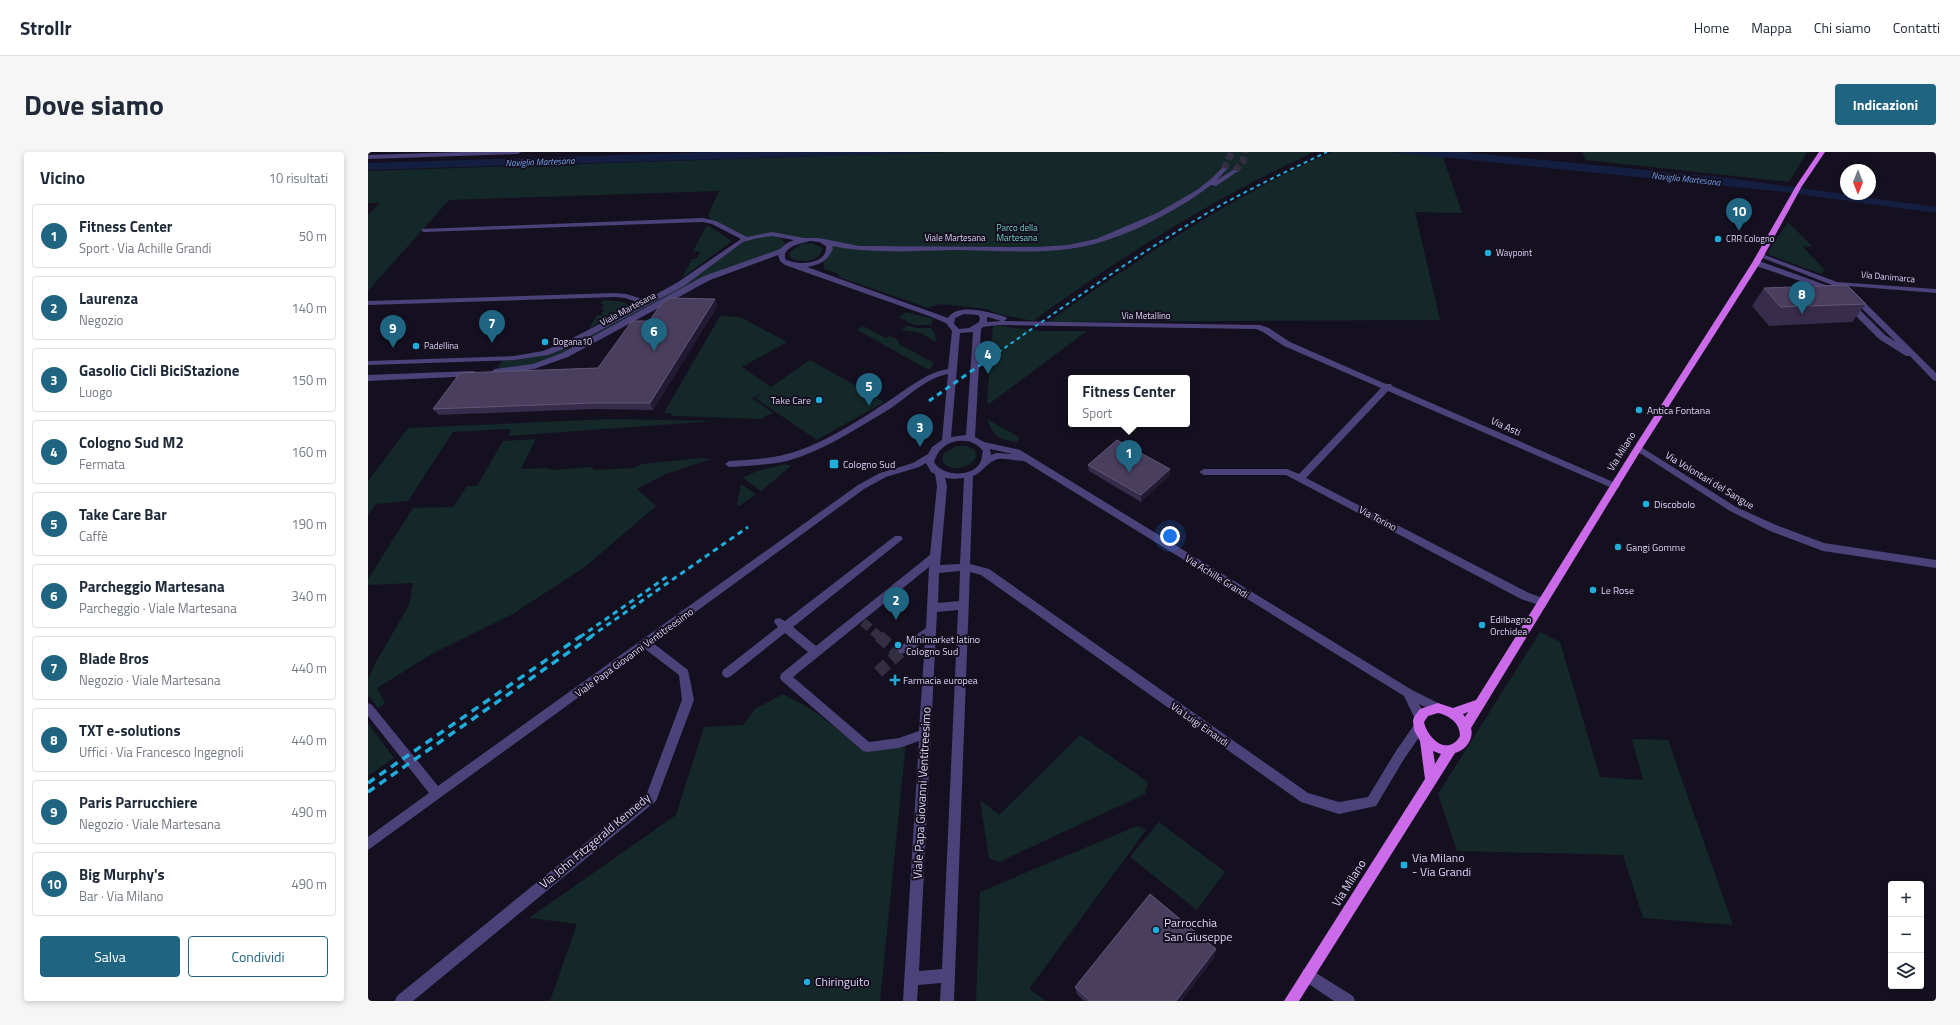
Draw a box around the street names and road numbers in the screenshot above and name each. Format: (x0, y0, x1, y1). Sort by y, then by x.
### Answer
street label: Viale Martesana (924, 231, 986, 244)
street label: Via Danimarca (1860, 268, 1916, 285)
street label: Viale Martesana (598, 288, 658, 329)
street label: Via Metallino (1121, 309, 1171, 322)
street label: Via Asti (1488, 413, 1523, 440)
street label: Via Milano (1603, 429, 1639, 474)
street label: Via Volontari del Sangue (1662, 448, 1757, 513)
street label: Via Torino (1356, 502, 1399, 535)
street label: Via Achille Grandi (1182, 551, 1251, 602)
street label: Viale Papa Giovanni Ventitreesimo (572, 604, 697, 701)
street label: Via Luigi Einaudi (1168, 699, 1232, 750)
street label: Viale Papa Giovanni Ventitreesimo (908, 707, 935, 879)
street label: Via John Fitzgerald Kennedy (535, 788, 655, 893)
street label: Via Milano (1327, 855, 1371, 910)

